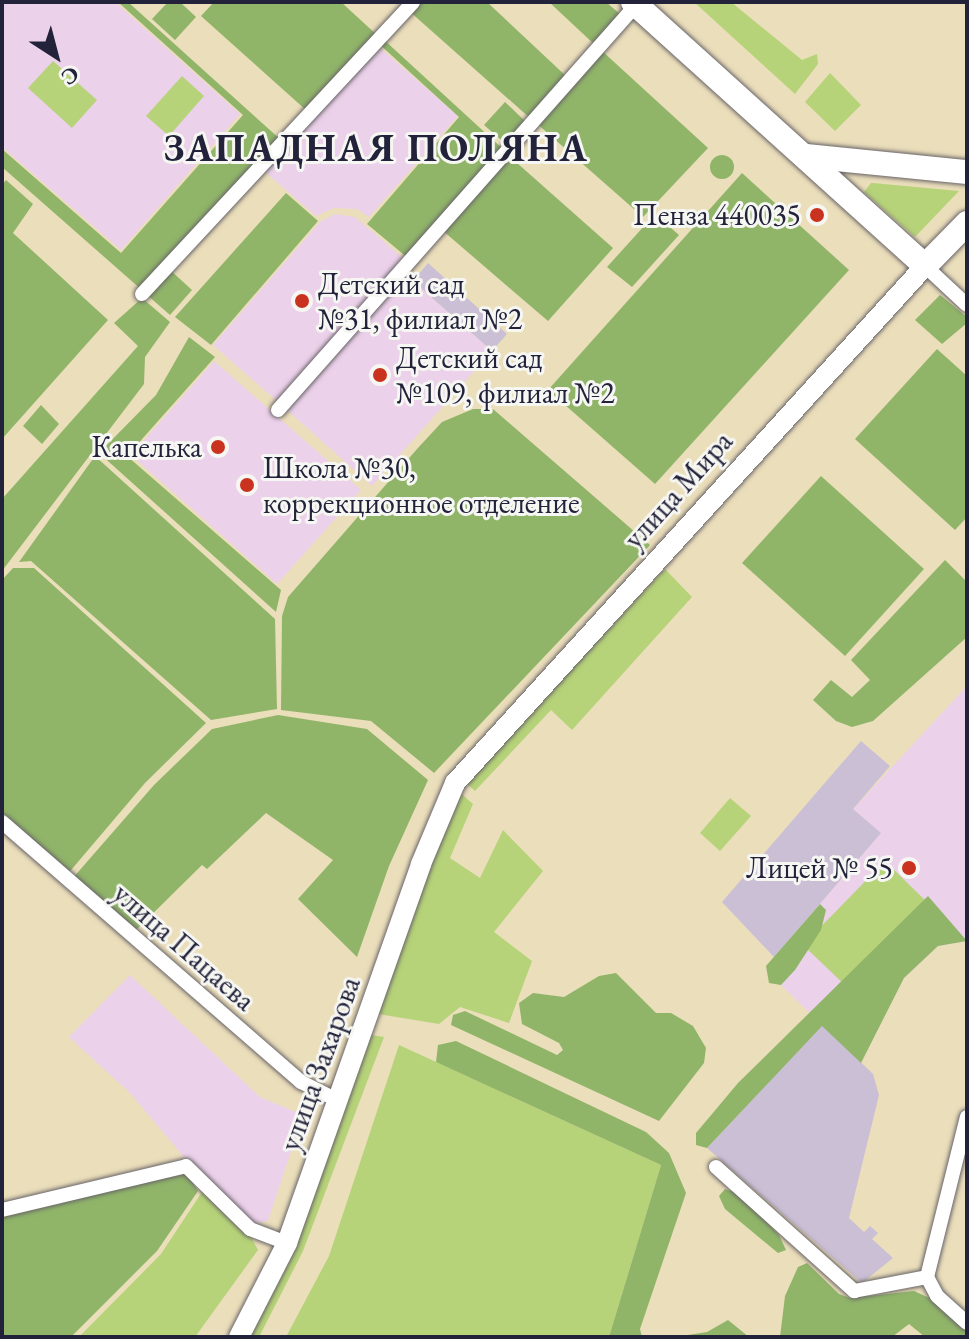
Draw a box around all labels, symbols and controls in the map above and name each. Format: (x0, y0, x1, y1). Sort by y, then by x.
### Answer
north arrow (16, 16, 96, 96)
text: С (56, 59, 85, 92)
district label: ЗАПАДНАЯ ПОЛЯНА (163, 125, 589, 171)
place label: Пенза 440035 (633, 197, 801, 233)
marker: Пенза 440035 (808, 206, 826, 224)
place label: Детский сад №31, филиал №2 (318, 266, 522, 336)
marker: Детский сад №31, филиал №2 (293, 292, 311, 310)
place label: Детский сад №109, филиал №2 (396, 340, 615, 410)
marker: Детский сад №109, филиал №2 (371, 366, 389, 384)
street label: улица Мира (616, 424, 740, 556)
place label: Капелька (91, 429, 202, 465)
marker: Капелька (209, 438, 227, 456)
place label: Школа №30, коррекционное отделение (263, 450, 580, 520)
marker: Школа №30, коррекционное отделение (238, 476, 256, 494)
place label: Лицей № 55 (746, 850, 893, 886)
marker: Лицей № 55 (900, 859, 918, 877)
street label: улица Пацаева (106, 875, 262, 1019)
street label: улица Захарова (272, 972, 368, 1156)

